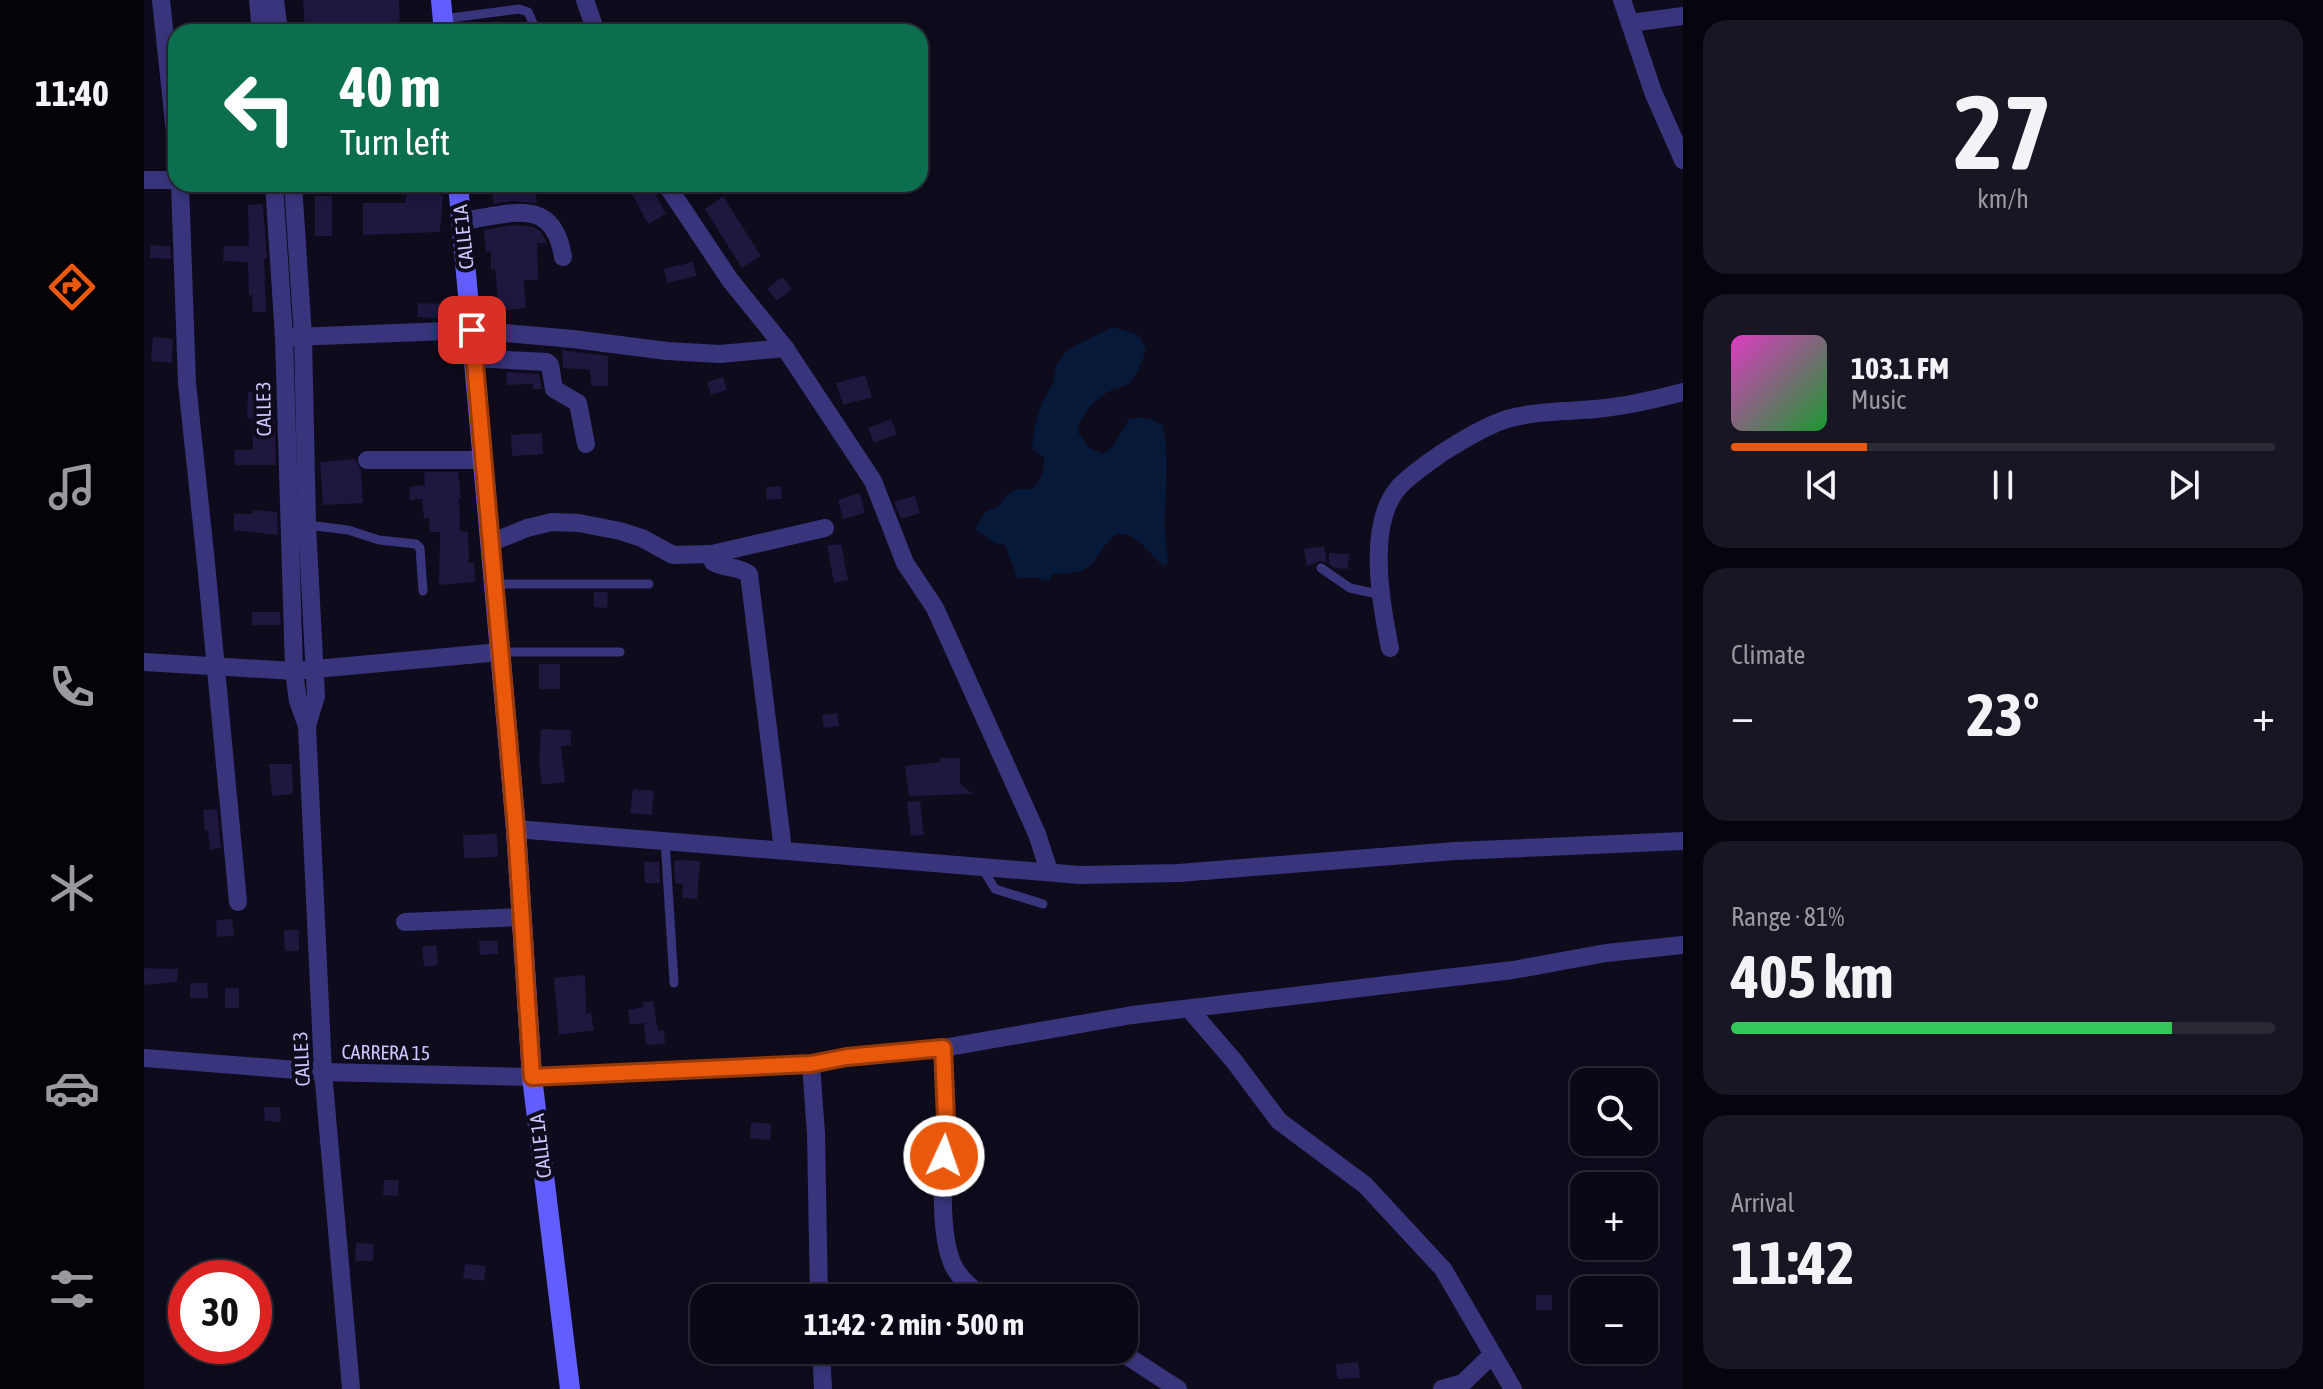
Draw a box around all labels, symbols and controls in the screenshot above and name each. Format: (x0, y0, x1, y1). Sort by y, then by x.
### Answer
text: 40 m (340, 55, 441, 119)
icon: left (208, 56, 312, 160)
text: 11:40 (35, 72, 109, 114)
text: 27 (1954, 72, 2052, 191)
text: Turn left (340, 121, 450, 163)
text: km/h (1977, 184, 2029, 214)
street label: CALLE 1A (448, 203, 478, 270)
icon: directions (44, 259, 100, 315)
pin (438, 296, 506, 364)
icon: arrive (450, 308, 494, 352)
text: 103.1 FM (1851, 351, 1949, 385)
street label: CALLE 3 (251, 381, 275, 437)
text: Music (1851, 385, 1906, 415)
icon: music (44, 459, 100, 515)
icon: previous (1800, 463, 1844, 507)
icon: pause (1981, 463, 2025, 507)
icon: next (2162, 463, 2206, 507)
text: Climate (1731, 640, 1805, 670)
icon: phone (44, 659, 100, 715)
text: 23° (1967, 680, 2039, 749)
text: − (1731, 690, 1754, 740)
text: + (2252, 690, 2275, 740)
icon: climate (44, 860, 100, 916)
text: Range · 81% (1731, 902, 1844, 932)
text: 405 km (1731, 942, 1893, 1011)
street label: CALLE 3 (288, 1031, 314, 1087)
street label: CARRERA 15 (341, 1040, 431, 1064)
icon: car (44, 1060, 100, 1116)
map controls (1570, 1068, 1658, 1364)
button: search (1570, 1068, 1658, 1156)
street label: CALLE 1A (525, 1112, 555, 1180)
position arrow (902, 1114, 986, 1198)
button: + (1570, 1172, 1658, 1260)
text: Arrival (1731, 1188, 1795, 1218)
text: 11:42 (1731, 1228, 1854, 1297)
speed limit sign: 30 (168, 1260, 272, 1364)
icon: filters (44, 1261, 100, 1317)
button: − (1570, 1276, 1658, 1364)
text: 11:42 · 2 min · 500 m (804, 1307, 1024, 1341)

